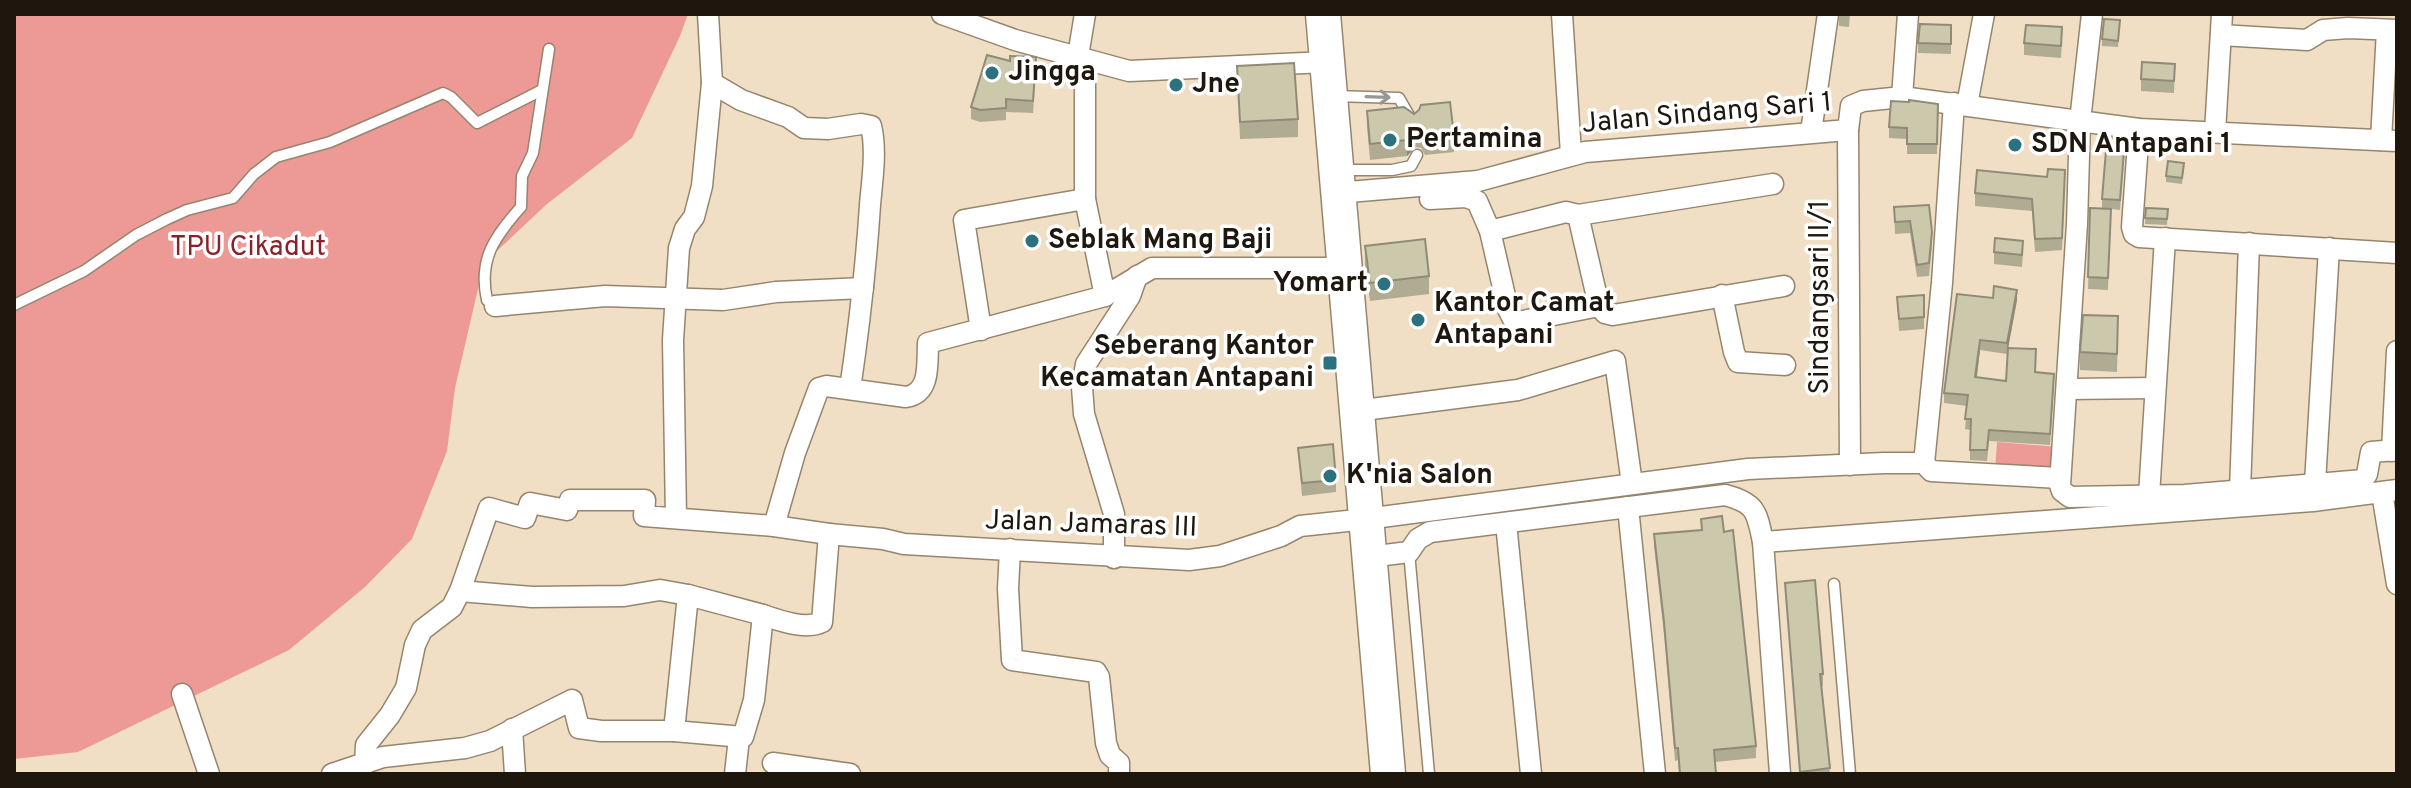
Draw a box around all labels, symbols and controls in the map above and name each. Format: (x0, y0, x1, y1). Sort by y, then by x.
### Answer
place label: Jingga (1008, 55, 1096, 91)
marker: Jingga (983, 64, 1001, 82)
place label: Jne (1192, 67, 1240, 103)
marker: Jne (1167, 76, 1185, 94)
street label: Jalan Sindang Sari 1 (1580, 85, 1834, 143)
one-way arrow (1364, 90, 1391, 105)
place label: Pertamina (1406, 122, 1542, 158)
place label: SDN Antapani 1 (2031, 127, 2232, 163)
marker: Pertamina (1381, 131, 1399, 149)
marker: SDN Antapani 1 (2006, 136, 2024, 154)
street label: Sindangsari II/1 (1803, 199, 1839, 395)
place label: Seblak Mang Baji (1048, 223, 1272, 259)
park label: TPU Cikadut (170, 230, 326, 266)
marker: Seblak Mang Baji (1023, 232, 1041, 250)
place label: Yomart (1273, 266, 1368, 302)
marker: Yomart (1375, 275, 1393, 293)
place label: Kantor Camat Antapani (1434, 286, 1614, 354)
marker: Kantor Camat Antapani (1409, 311, 1427, 329)
place label: Seberang Kantor Kecamatan Antapani (1040, 329, 1314, 397)
marker: Seberang Kantor Kecamatan Antapani (1321, 354, 1339, 372)
place label: K'nia Salon (1346, 458, 1493, 494)
marker: K'nia Salon (1321, 467, 1339, 485)
street label: Jalan Jamaras III (984, 503, 1198, 547)

